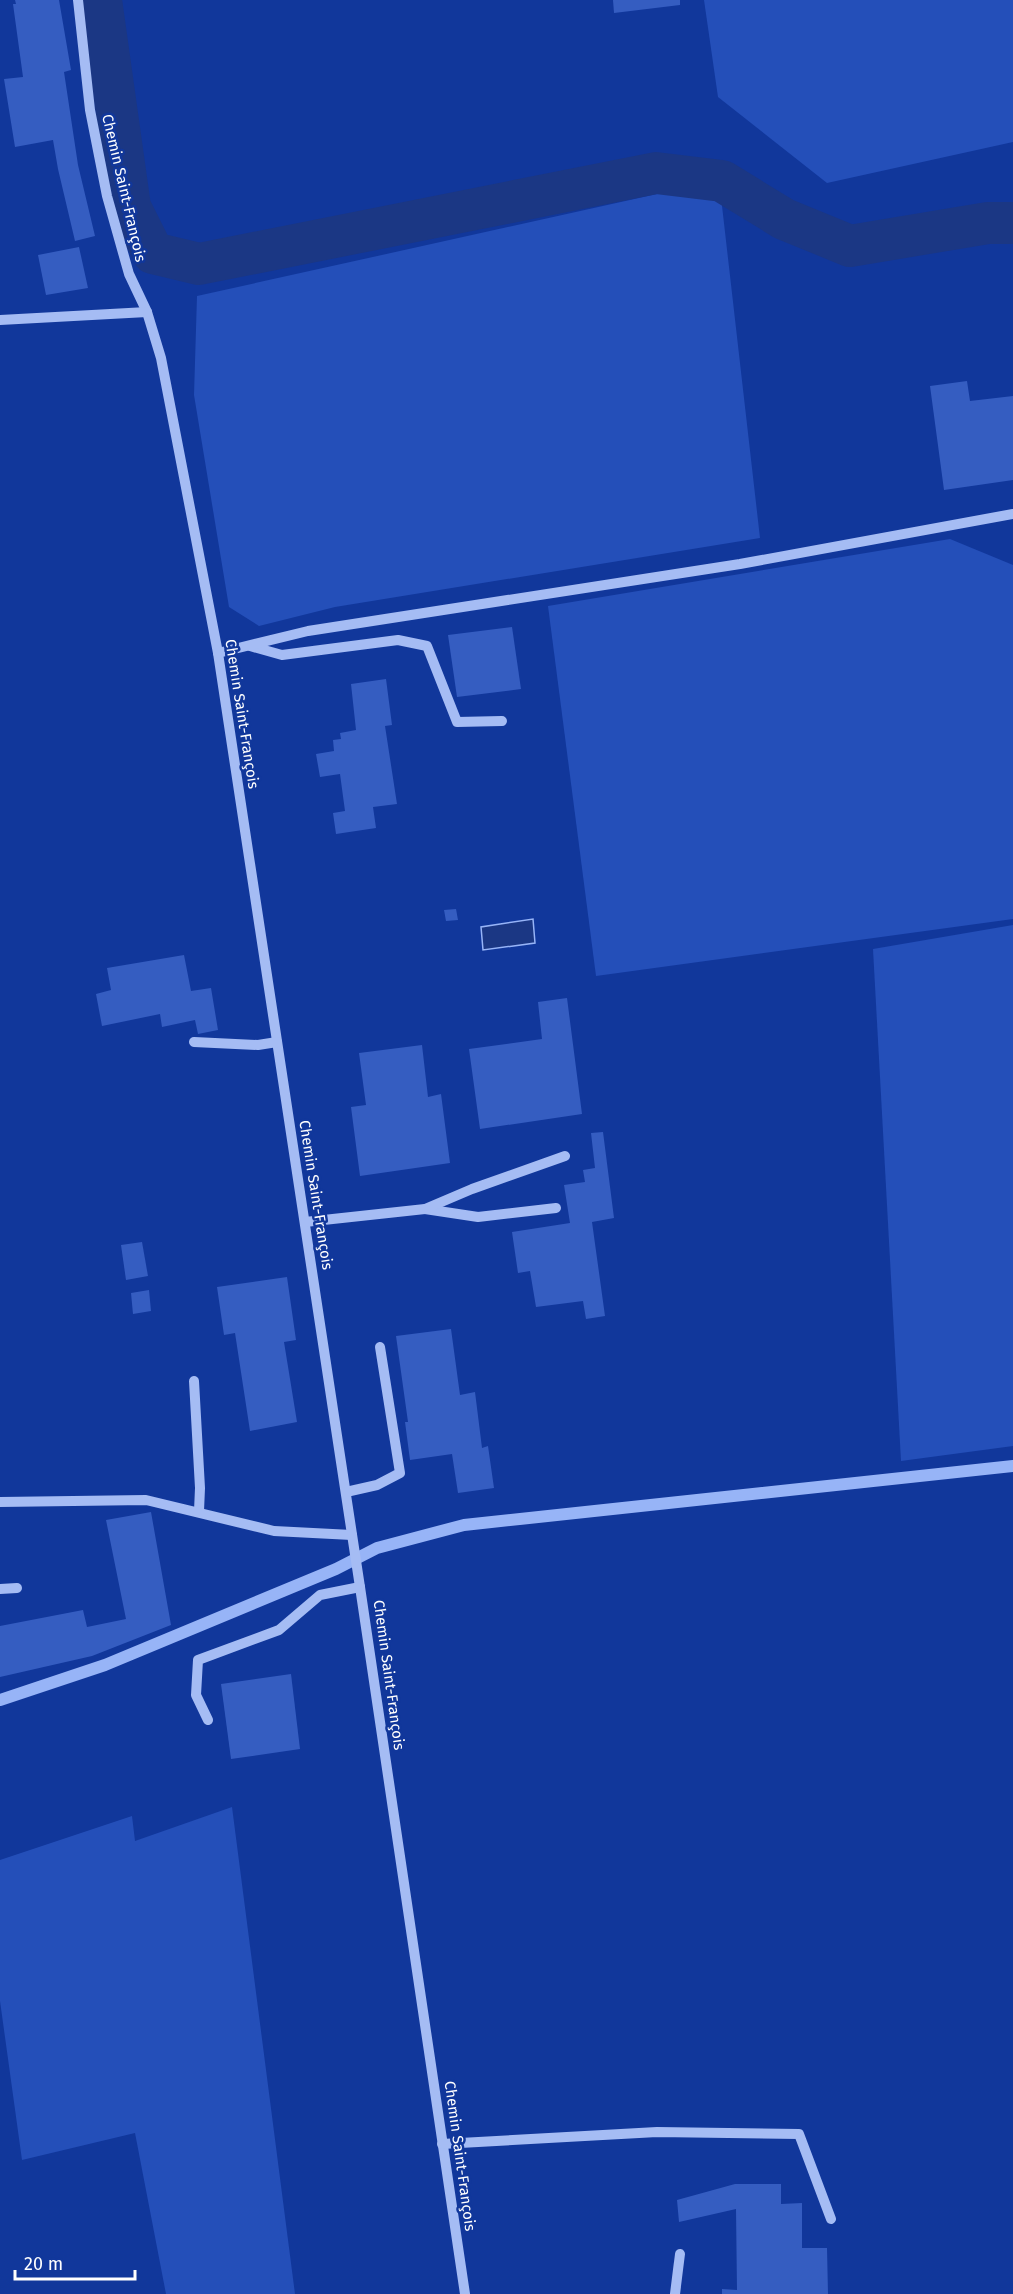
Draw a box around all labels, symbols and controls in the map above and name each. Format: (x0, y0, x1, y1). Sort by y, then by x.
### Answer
street label: Chemin Saint-François (98, 112, 150, 264)
street label: Chemin Saint-François (221, 638, 263, 790)
street label: Chemin Saint-François (295, 1119, 337, 1271)
street label: Chemin Saint-François (370, 1599, 408, 1751)
street label: Chemin Saint-François (441, 2080, 479, 2232)
scale bar (15, 2243, 135, 2281)
text: 20 m (24, 2253, 63, 2275)

